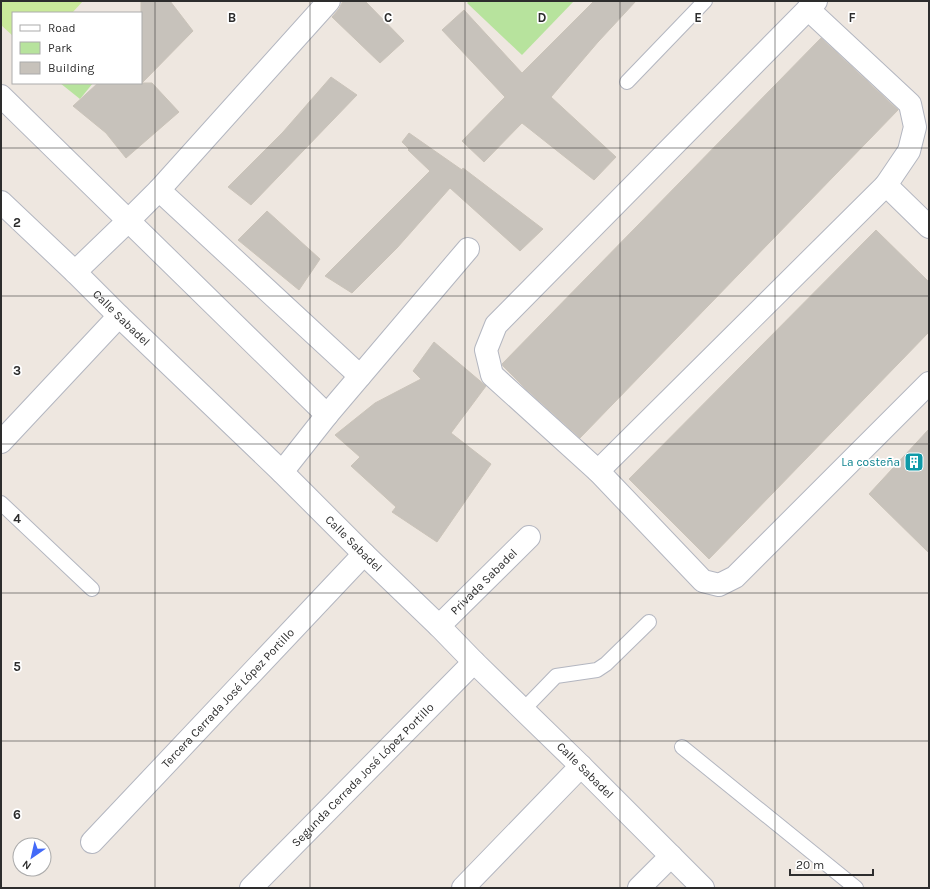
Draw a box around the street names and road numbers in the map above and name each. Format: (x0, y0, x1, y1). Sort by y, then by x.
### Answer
street label: Calle Sabadel (90, 287, 153, 349)
street label: Calle Sabadel (322, 512, 385, 575)
street label: Privada Sabadel (448, 546, 520, 618)
street label: Tercera Cerrada José López Portillo (159, 625, 297, 771)
street label: Segunda Cerrada José López Portillo (289, 700, 437, 850)
street label: Calle Sabadel (554, 739, 616, 801)

